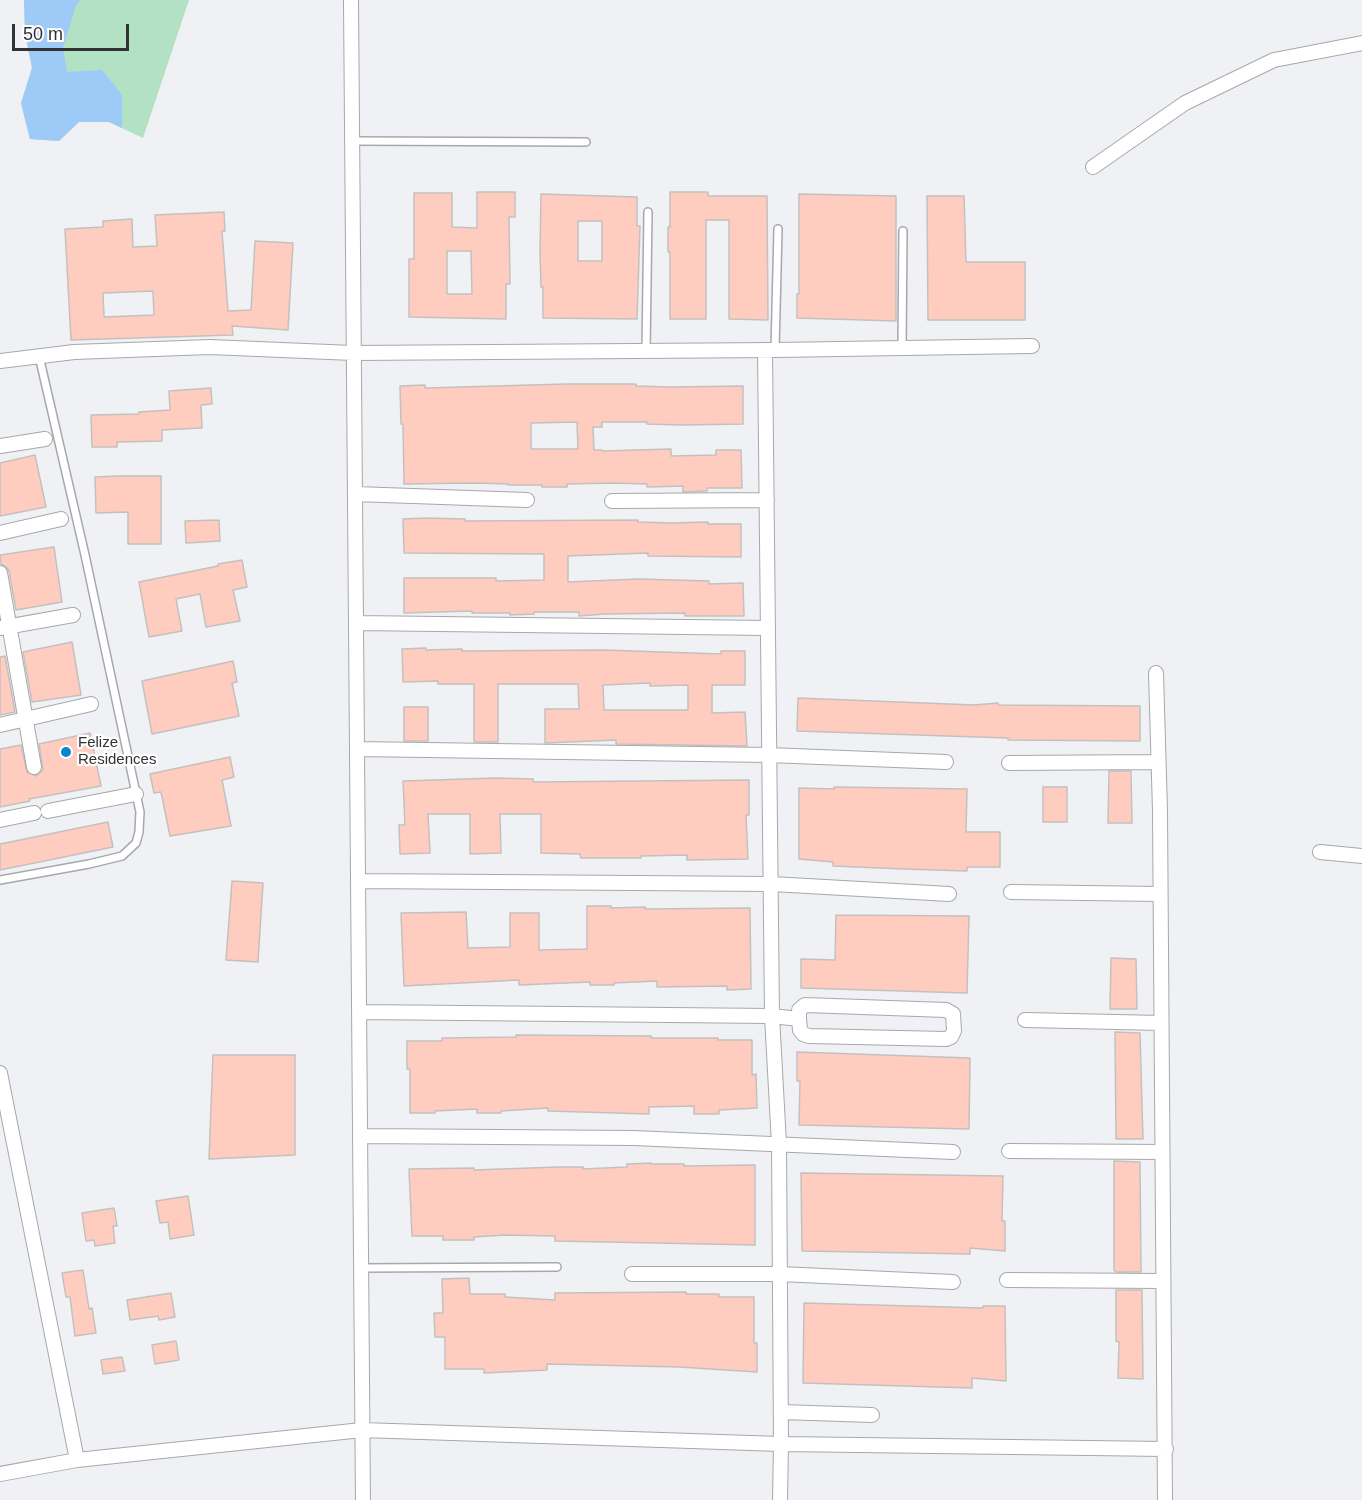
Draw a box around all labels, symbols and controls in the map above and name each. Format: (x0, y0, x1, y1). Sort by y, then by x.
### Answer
scale bar (15, 12, 132, 50)
text: 50 m (23, 24, 63, 44)
place label: Felize Residences (78, 734, 156, 769)
marker: Felize Residences (59, 745, 73, 759)

